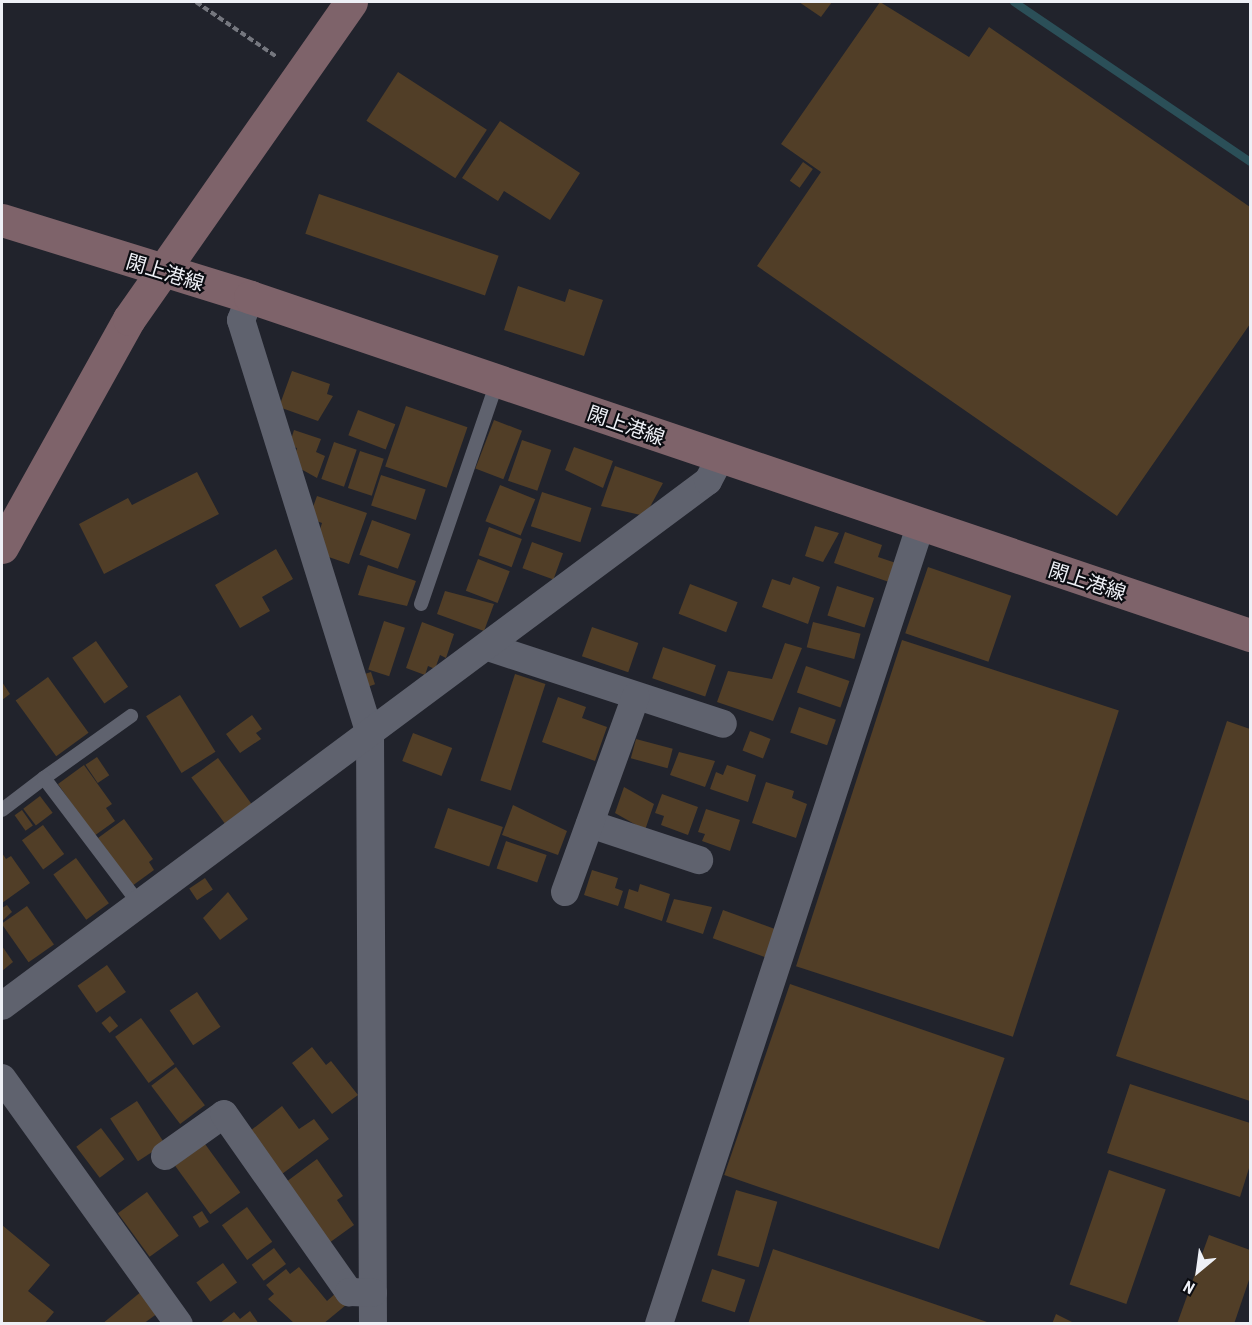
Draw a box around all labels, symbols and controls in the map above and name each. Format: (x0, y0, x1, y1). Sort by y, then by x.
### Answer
street label: 閖上港線 (123, 250, 207, 296)
street label: 閖上港線 (584, 402, 668, 450)
street label: 閖上港線 (1045, 558, 1129, 606)
north arrow (1168, 1241, 1228, 1301)
text: N (1180, 1277, 1198, 1298)

